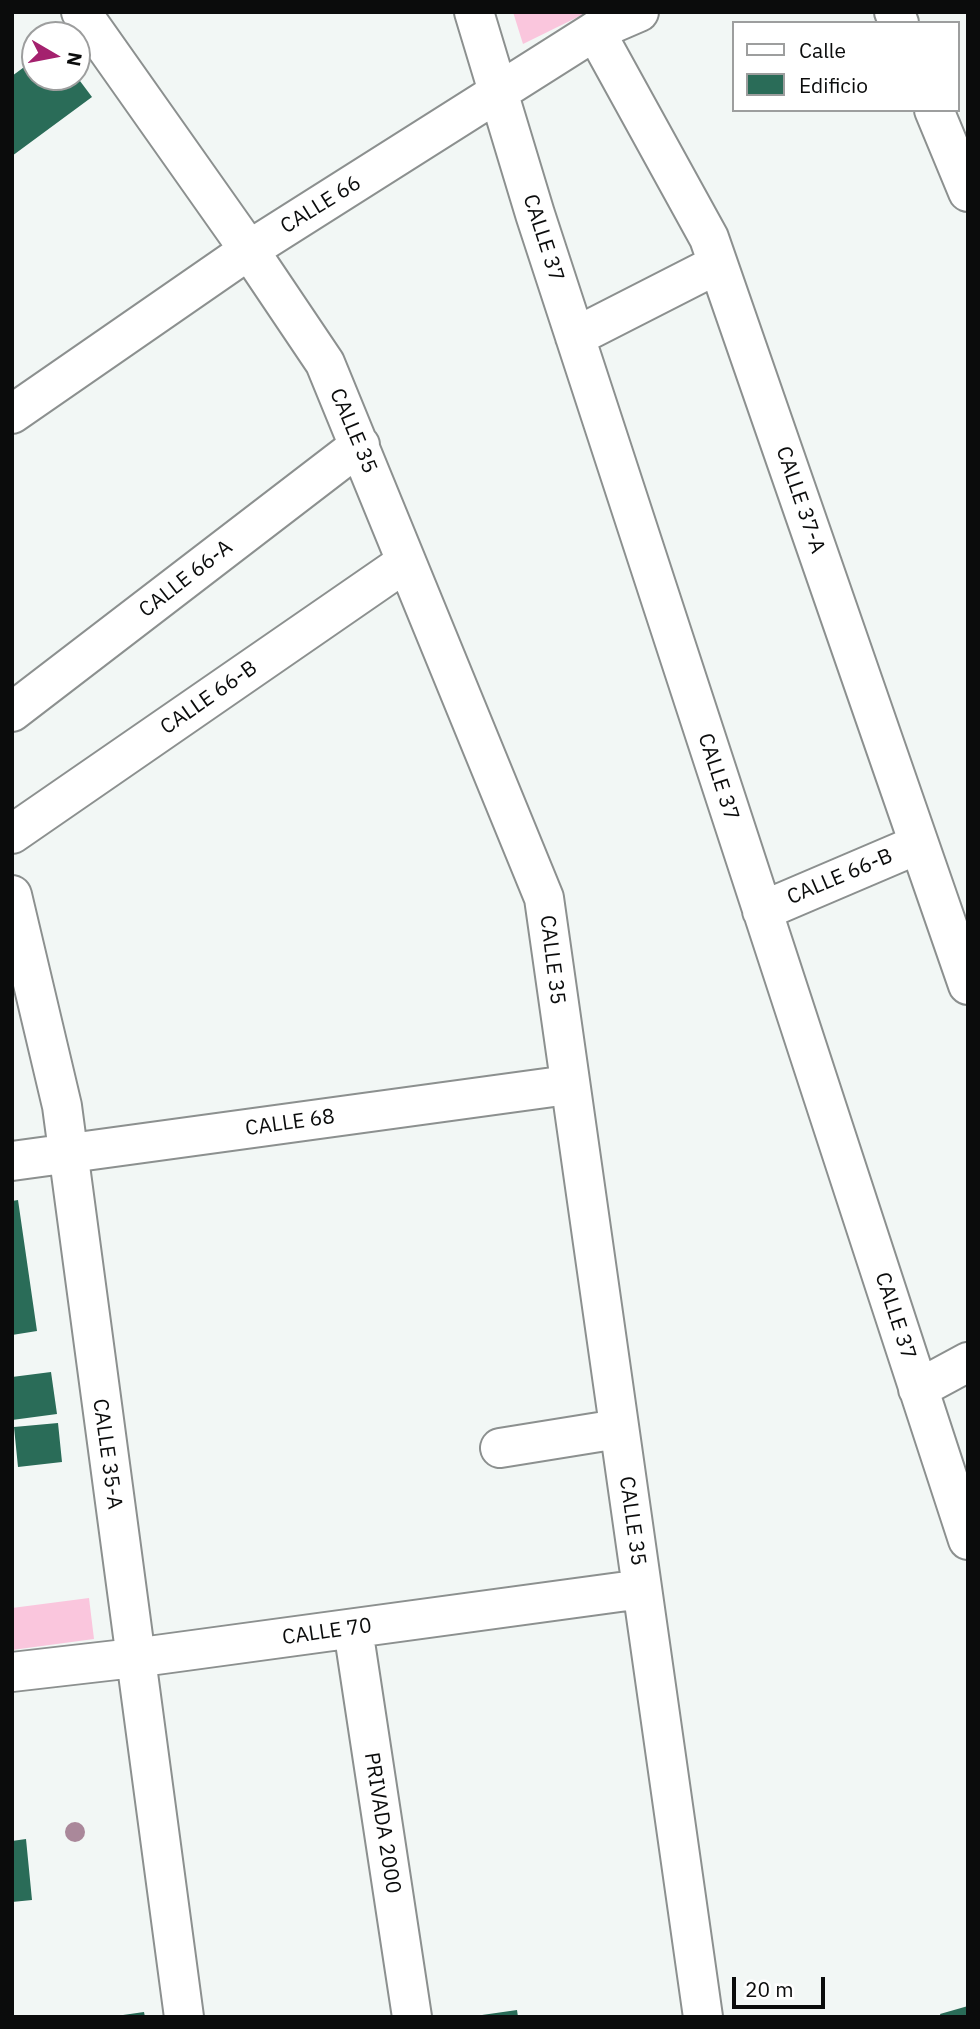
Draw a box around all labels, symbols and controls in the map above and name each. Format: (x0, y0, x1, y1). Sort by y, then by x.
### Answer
north arrow (21, 21, 91, 91)
legend (732, 21, 959, 112)
text: Calle (799, 36, 846, 64)
text: N (62, 50, 88, 68)
text: Edificio (799, 71, 868, 99)
street label: CALLE 66 (276, 170, 366, 240)
street label: CALLE 37 (517, 191, 569, 285)
street label: CALLE 35 (324, 385, 382, 477)
street label: CALLE 37-A (770, 443, 830, 557)
street label: CALLE 66-A (134, 535, 238, 623)
street label: CALLE 66-B (156, 656, 262, 740)
street label: CALLE 37 (692, 730, 744, 824)
street label: CALLE 66-B (784, 844, 896, 910)
street label: CALLE 35 (534, 914, 570, 1006)
street label: CALLE 68 (244, 1104, 336, 1142)
street label: CALLE 37 (869, 1269, 921, 1363)
street label: CALLE 35-A (87, 1397, 127, 1511)
street label: CALLE 35 (613, 1475, 651, 1567)
street label: CALLE 70 (281, 1613, 373, 1651)
street label: PRIVADA 2000 (358, 1751, 406, 1895)
scale bar (735, 1962, 828, 2006)
text: 20 m (745, 1975, 794, 2003)

